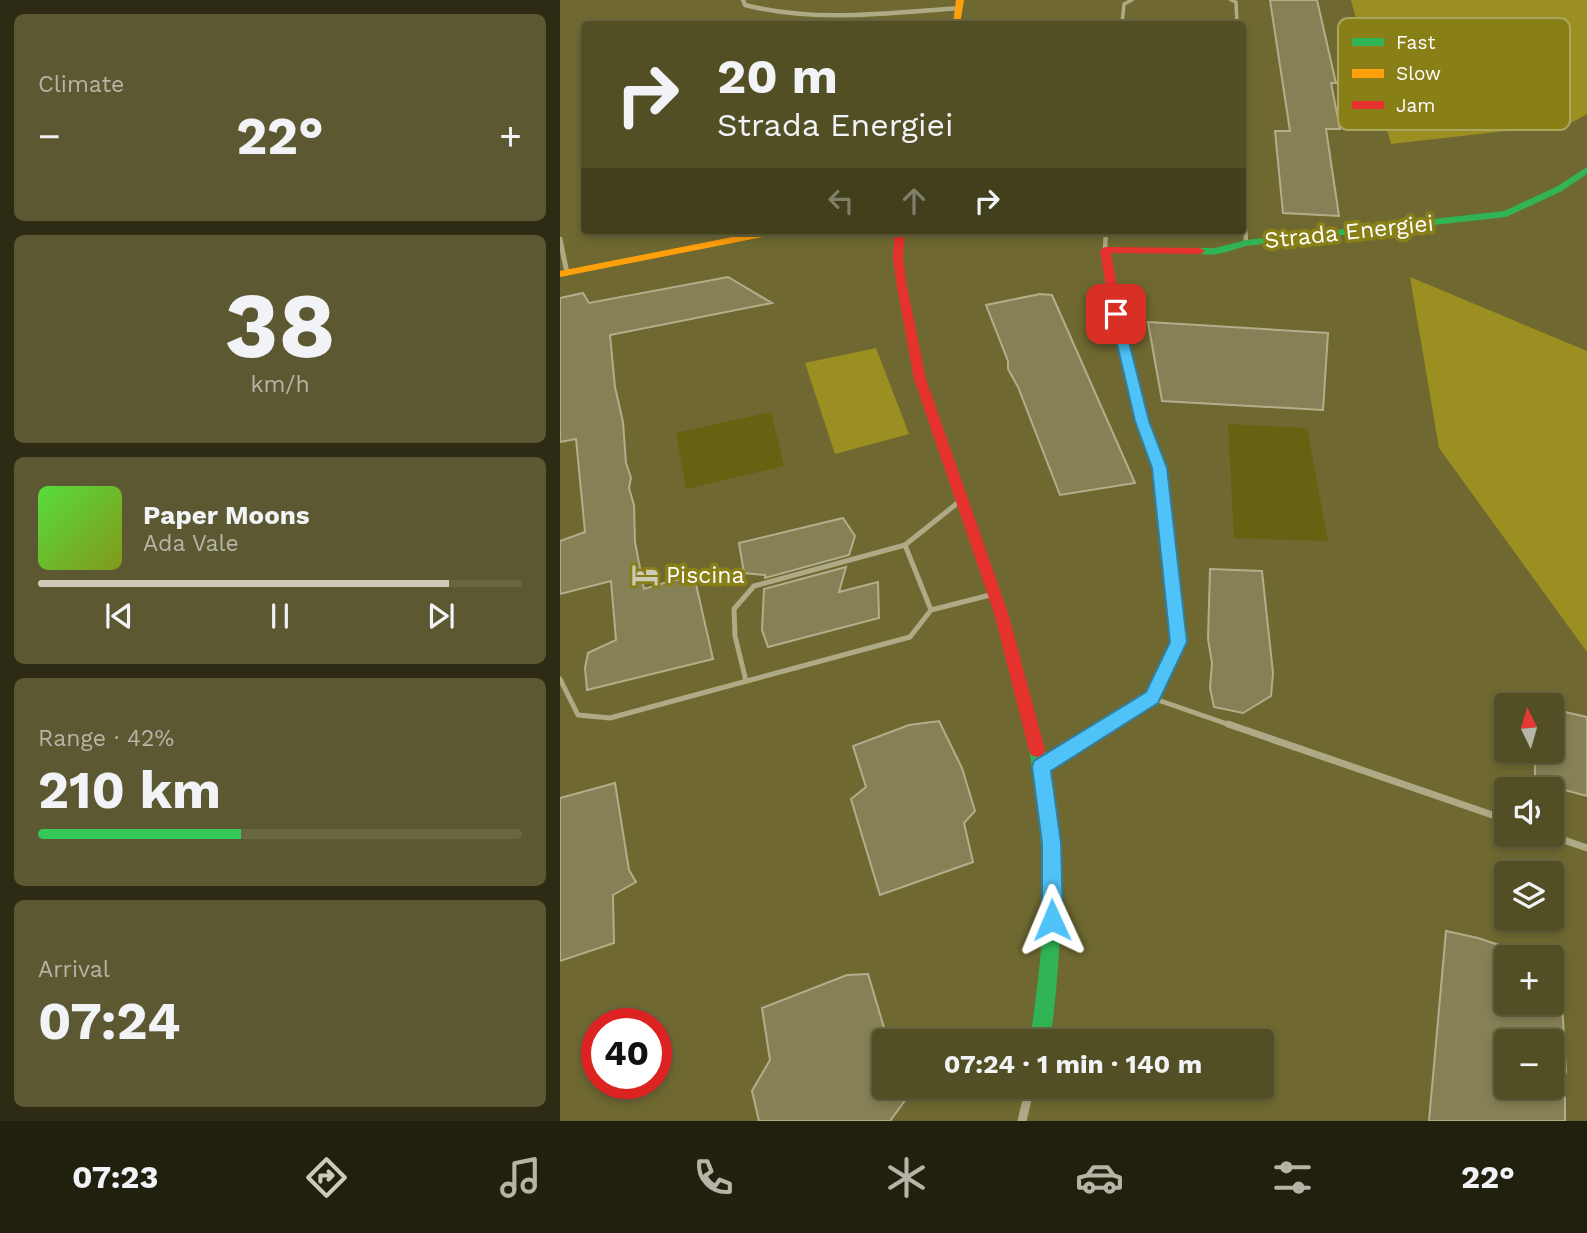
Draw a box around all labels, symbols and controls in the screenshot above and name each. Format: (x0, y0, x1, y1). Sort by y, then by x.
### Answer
legend (1338, 18, 1570, 130)
text: Fast (1396, 31, 1435, 54)
text: 20 m (717, 47, 838, 105)
icon: right (602, 49, 693, 140)
text: Slow (1396, 62, 1441, 85)
text: Climate (38, 71, 124, 98)
text: Jam (1396, 94, 1435, 117)
text: 22° (236, 106, 324, 167)
text: Strada Energiei (717, 106, 953, 144)
text: − (38, 114, 61, 158)
text: + (499, 114, 522, 158)
icon: left (822, 182, 860, 220)
icon: ahead (895, 182, 933, 220)
icon: right (968, 182, 1006, 220)
street label: Strada Energiei (1263, 210, 1435, 254)
text: 38 (224, 272, 336, 379)
pin (1086, 284, 1146, 344)
icon: arrive (1097, 295, 1135, 333)
text: km/h (250, 371, 310, 398)
text: Paper Moons (143, 500, 310, 530)
text: Ada Vale (143, 530, 239, 557)
hotel icon: Piscina (630, 560, 660, 590)
place label: Piscina (666, 562, 745, 589)
icon: previous (100, 597, 138, 635)
icon: pause (261, 597, 299, 635)
icon: next (422, 597, 460, 635)
north arrow (1494, 693, 1564, 763)
map controls (1494, 693, 1564, 1099)
text: Range · 42% (38, 725, 174, 752)
text: 210 km (38, 760, 221, 821)
button: sound (1494, 777, 1564, 847)
button: layers (1494, 861, 1564, 931)
position arrow (1015, 883, 1089, 957)
button: + (1494, 945, 1564, 1015)
text: Arrival (38, 956, 110, 983)
text: 07:24 (38, 991, 180, 1052)
speed limit sign: 40 (581, 1008, 672, 1099)
button: − (1494, 1029, 1564, 1099)
text: 07:24 · 1 min · 140 m (944, 1049, 1202, 1079)
icon: directions (302, 1153, 351, 1202)
icon: music (496, 1153, 545, 1202)
icon: phone (689, 1153, 738, 1202)
icon: climate (882, 1153, 931, 1202)
icon: car (1075, 1153, 1124, 1202)
icon: filters (1268, 1153, 1317, 1202)
text: 07:23 (72, 1158, 158, 1196)
text: 22° (1461, 1158, 1515, 1196)

